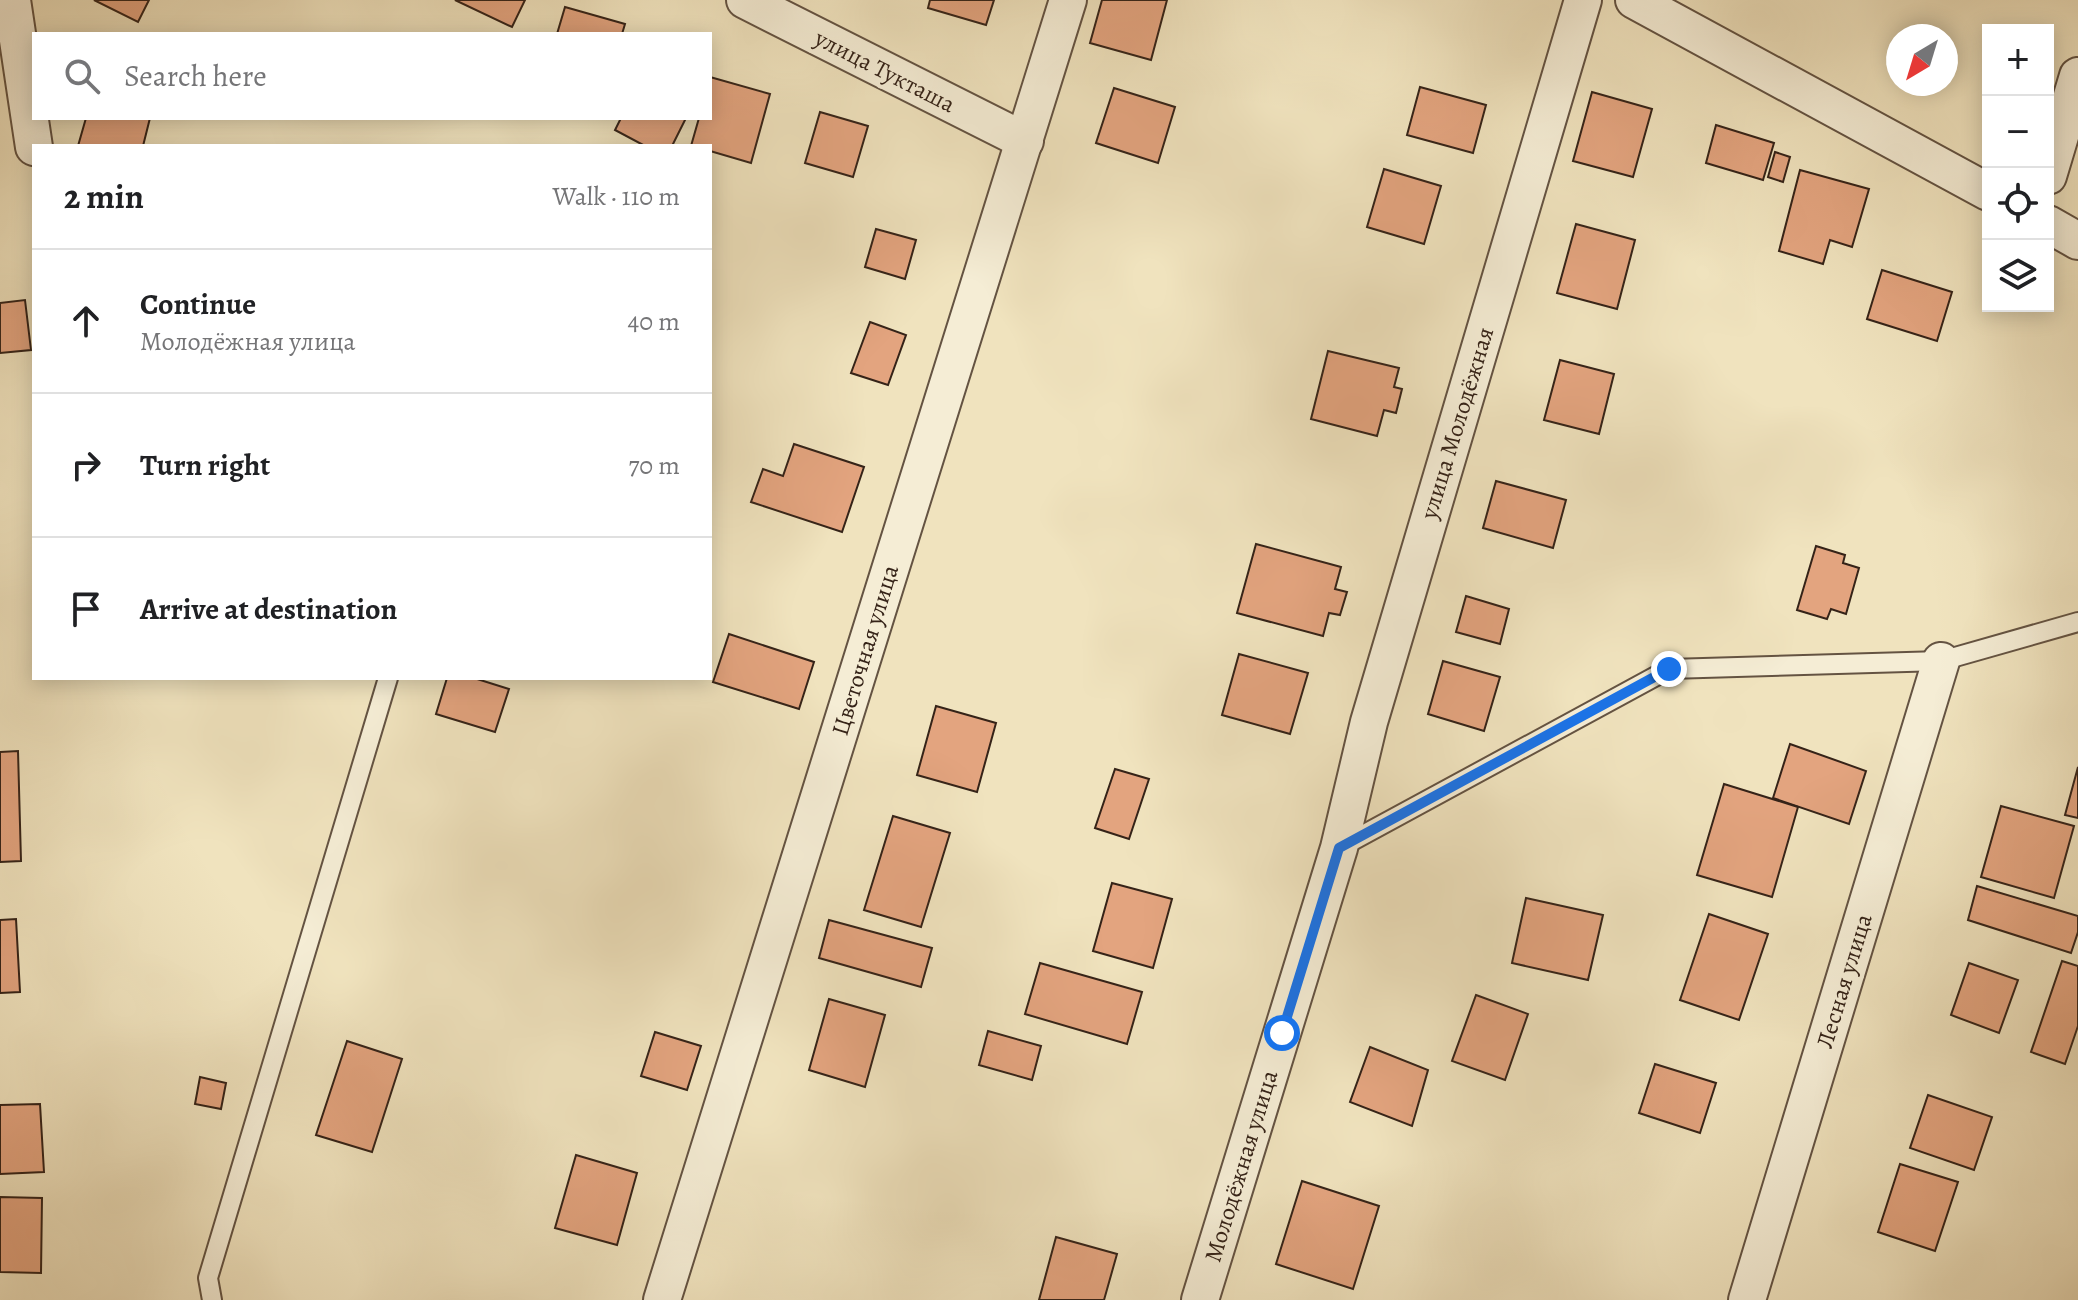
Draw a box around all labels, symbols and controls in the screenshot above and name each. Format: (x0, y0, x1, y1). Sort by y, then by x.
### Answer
street label: улица Тукташа (808, 21, 961, 120)
north arrow (1886, 24, 1958, 96)
map controls (1982, 24, 2054, 312)
button: + (1982, 24, 2054, 96)
search box (32, 32, 712, 120)
icon: search (60, 54, 104, 98)
text: Search here (124, 56, 267, 96)
button: − (1982, 96, 2054, 168)
button: locate (1982, 168, 2054, 240)
text: 2 min (64, 173, 144, 220)
text: Walk · 110 m (553, 179, 680, 214)
button: layers (1982, 240, 2054, 312)
text: Continue (140, 284, 256, 324)
icon: ahead (64, 299, 108, 343)
text: 40 m (628, 304, 680, 339)
street label: улица Молодёжная (1412, 323, 1501, 524)
text: Молодёжная улица (140, 324, 356, 359)
icon: right (64, 443, 108, 487)
text: Turn right (140, 445, 270, 485)
text: 70 m (628, 448, 680, 483)
street label: Цветочная улица (824, 561, 906, 739)
icon: arrive (64, 587, 108, 631)
text: Arrive at destination (140, 589, 397, 629)
route end (1651, 651, 1687, 687)
street label: Лесная улица (1808, 910, 1880, 1052)
route start (1264, 1015, 1300, 1051)
street label: Молодёжная улица (1197, 1066, 1285, 1266)

